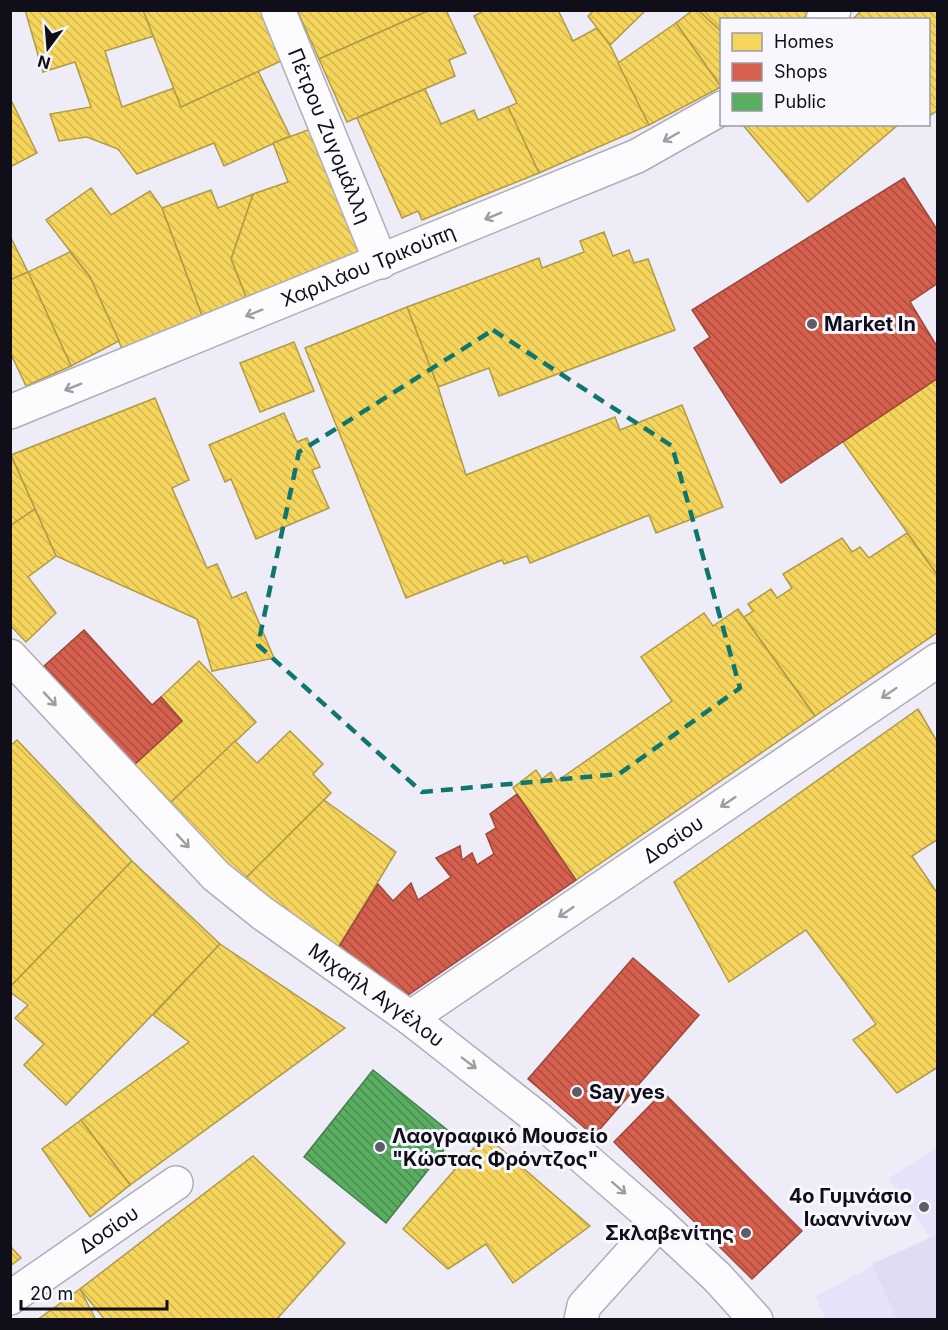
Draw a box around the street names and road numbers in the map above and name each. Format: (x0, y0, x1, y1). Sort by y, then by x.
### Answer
street label: Πέτρου Ζυγομάλλη (283, 45, 376, 227)
street label: Χαριλάου Τρικούπη (278, 219, 459, 312)
street label: Δοσίου (639, 811, 708, 868)
street label: Μιχαήλ Αγγέλου (304, 938, 449, 1052)
street label: Δοσίου (74, 1201, 143, 1259)

